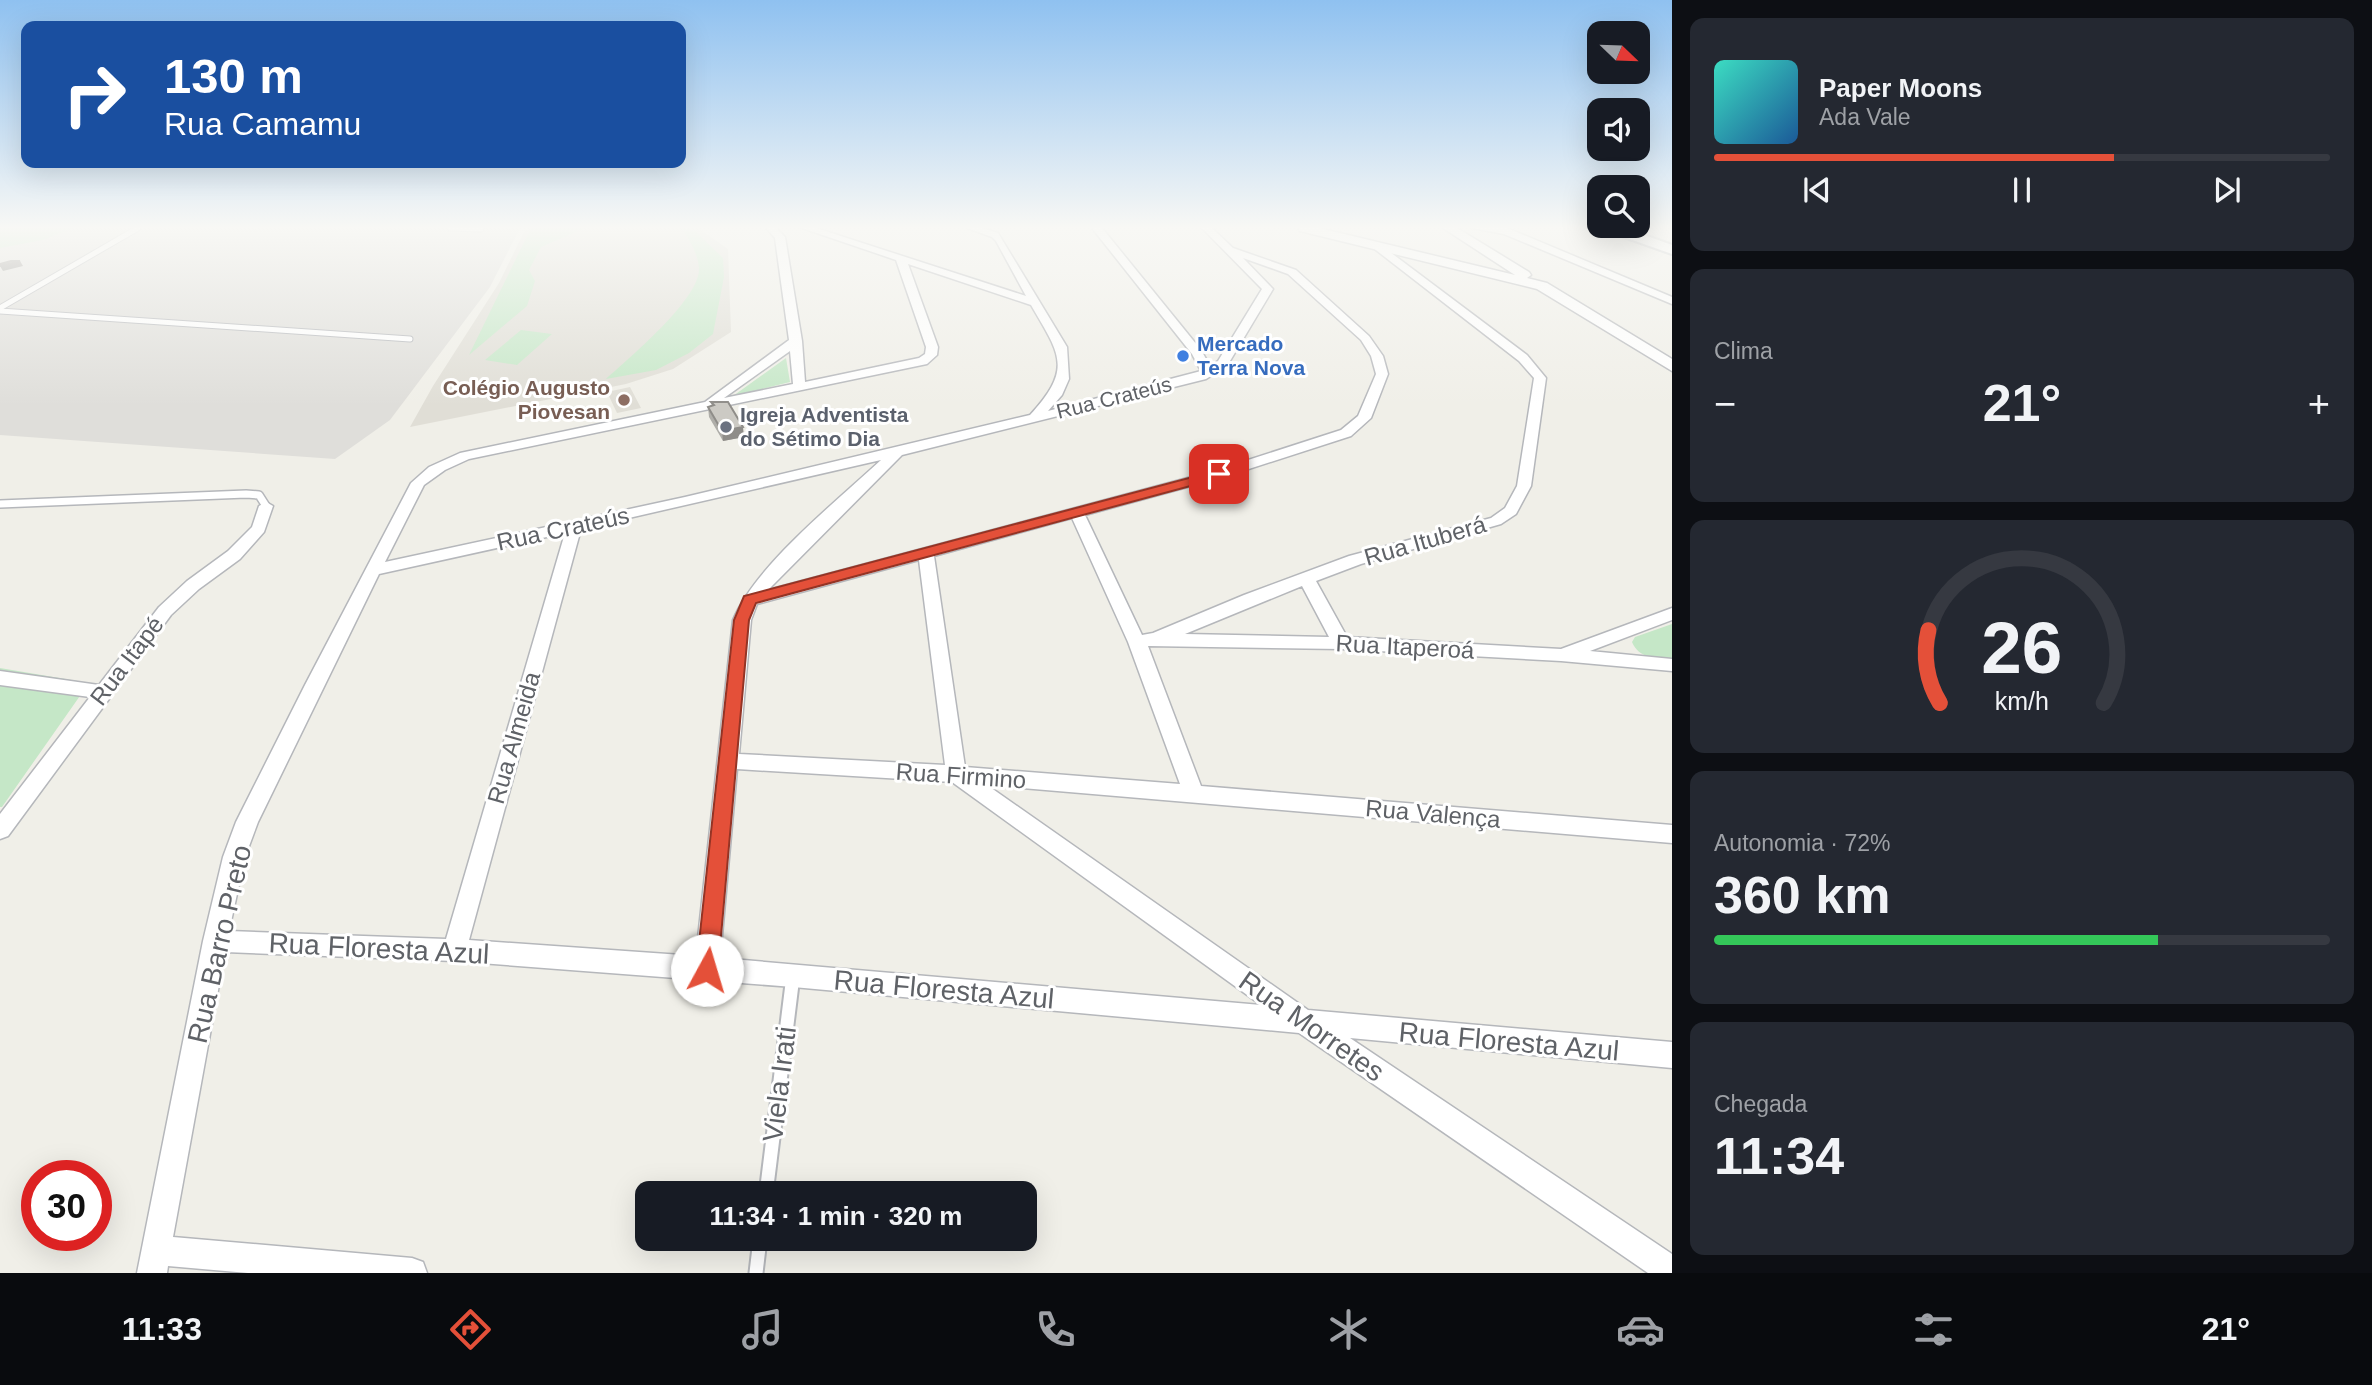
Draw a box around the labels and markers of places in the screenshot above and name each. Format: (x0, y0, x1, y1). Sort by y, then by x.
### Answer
place label: Mercado Terra Nova (1197, 332, 1305, 379)
marker: Mercado Terra Nova (1175, 348, 1191, 364)
place label: Colégio Augusto Piovesan (443, 376, 610, 423)
marker: Colégio Augusto Piovesan (616, 392, 632, 408)
place label: Igreja Adventista do Sétimo Dia (740, 403, 909, 450)
marker: Igreja Adventista do Sétimo Dia (718, 419, 734, 435)
pin (1189, 444, 1249, 504)

